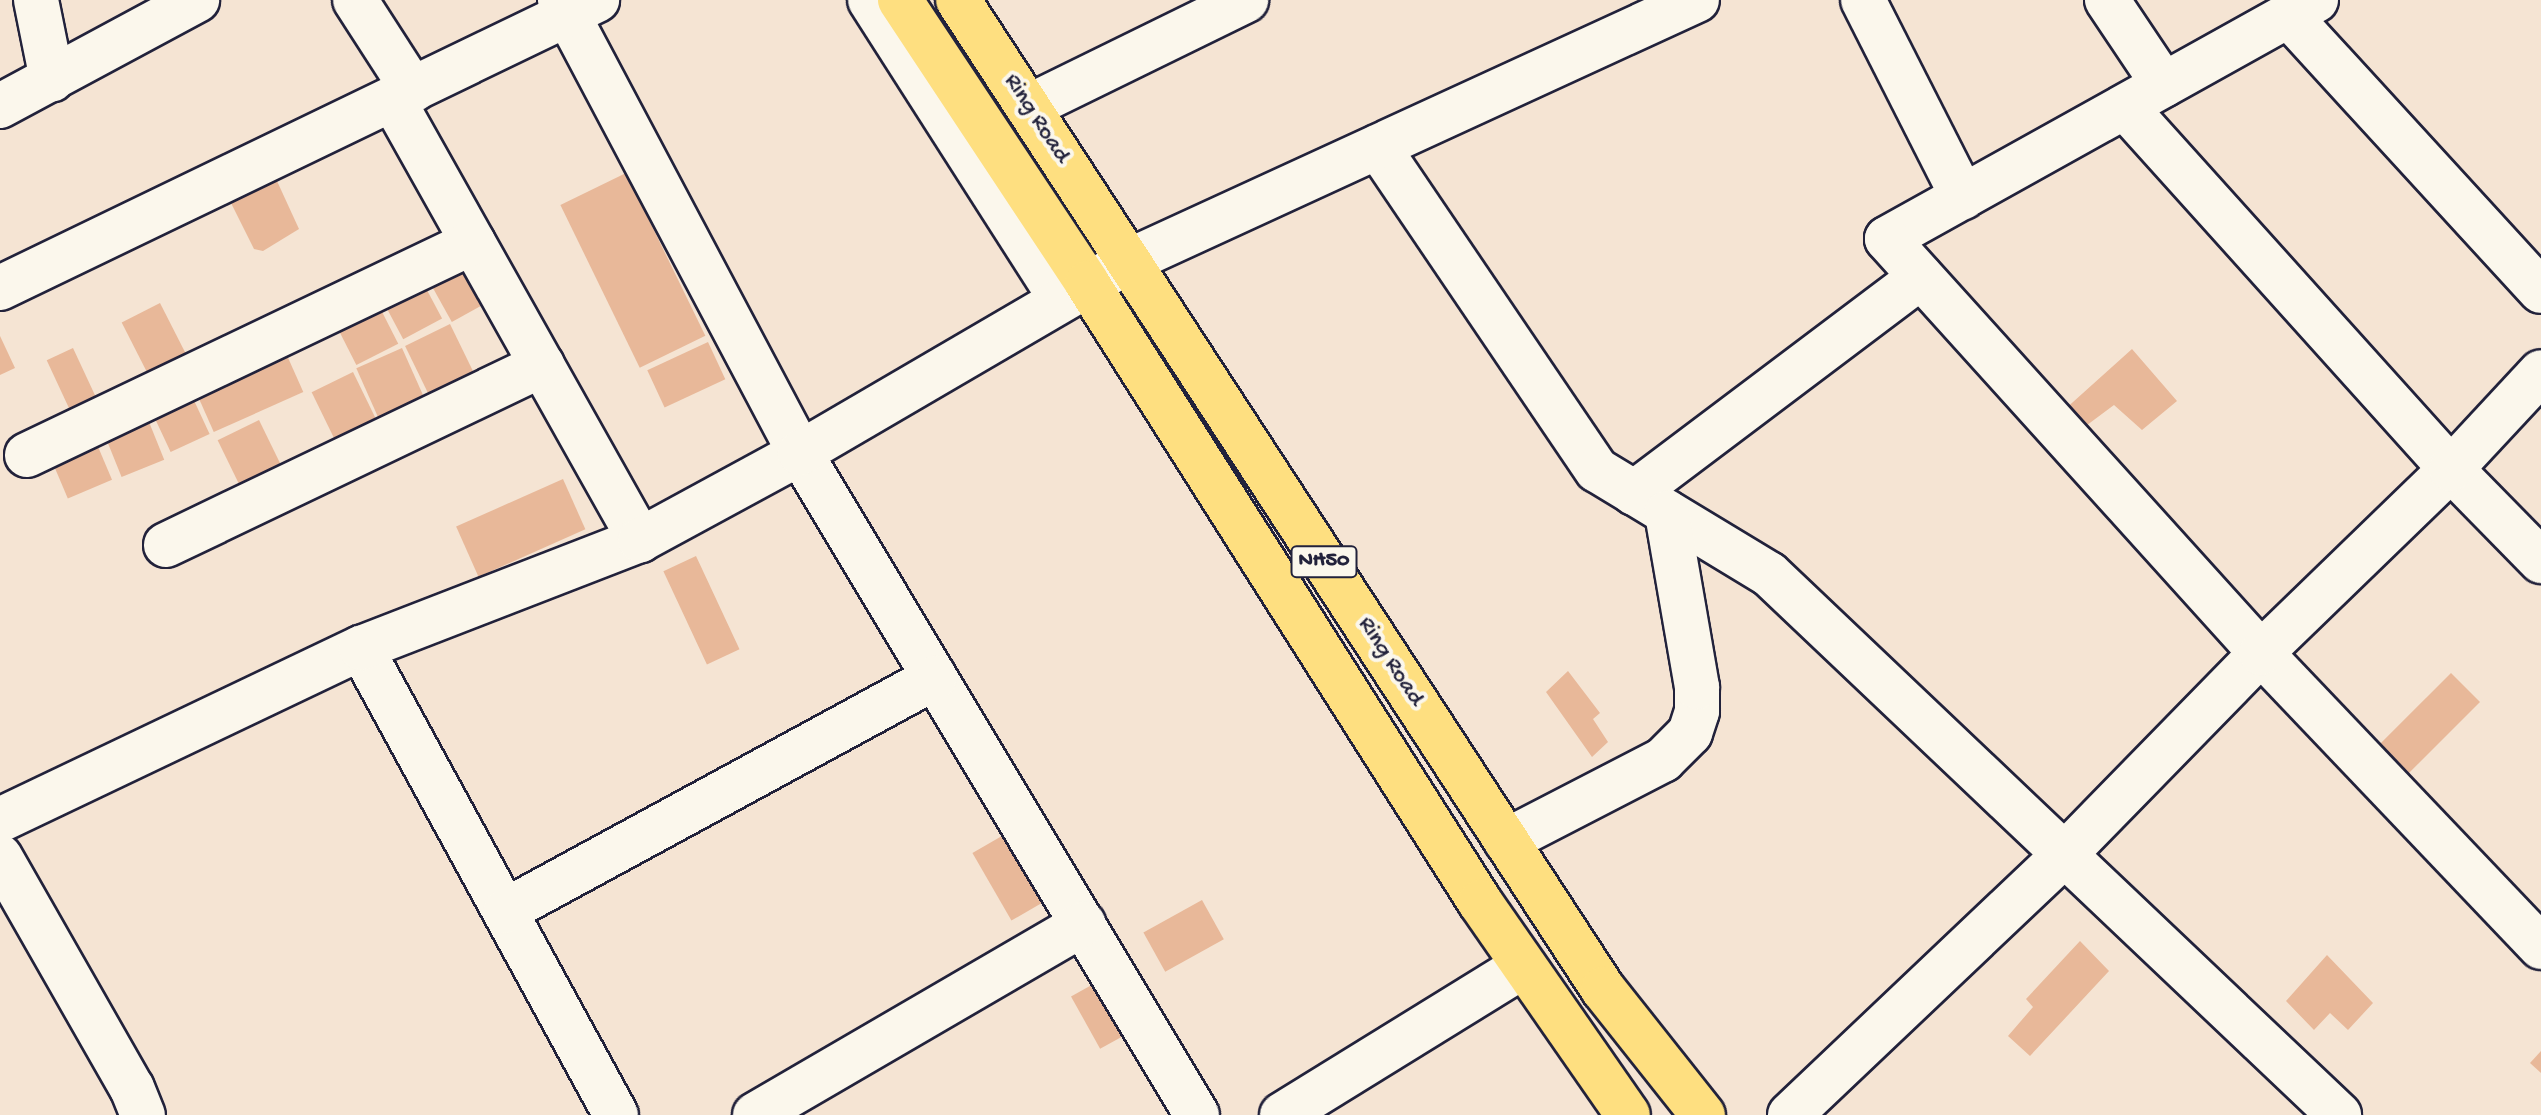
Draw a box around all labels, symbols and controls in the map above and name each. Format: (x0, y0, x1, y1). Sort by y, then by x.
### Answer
street label: Ring Road (996, 69, 1076, 169)
road number: NH50 (1290, 544, 1358, 580)
street label: Ring Road (1350, 612, 1430, 712)

